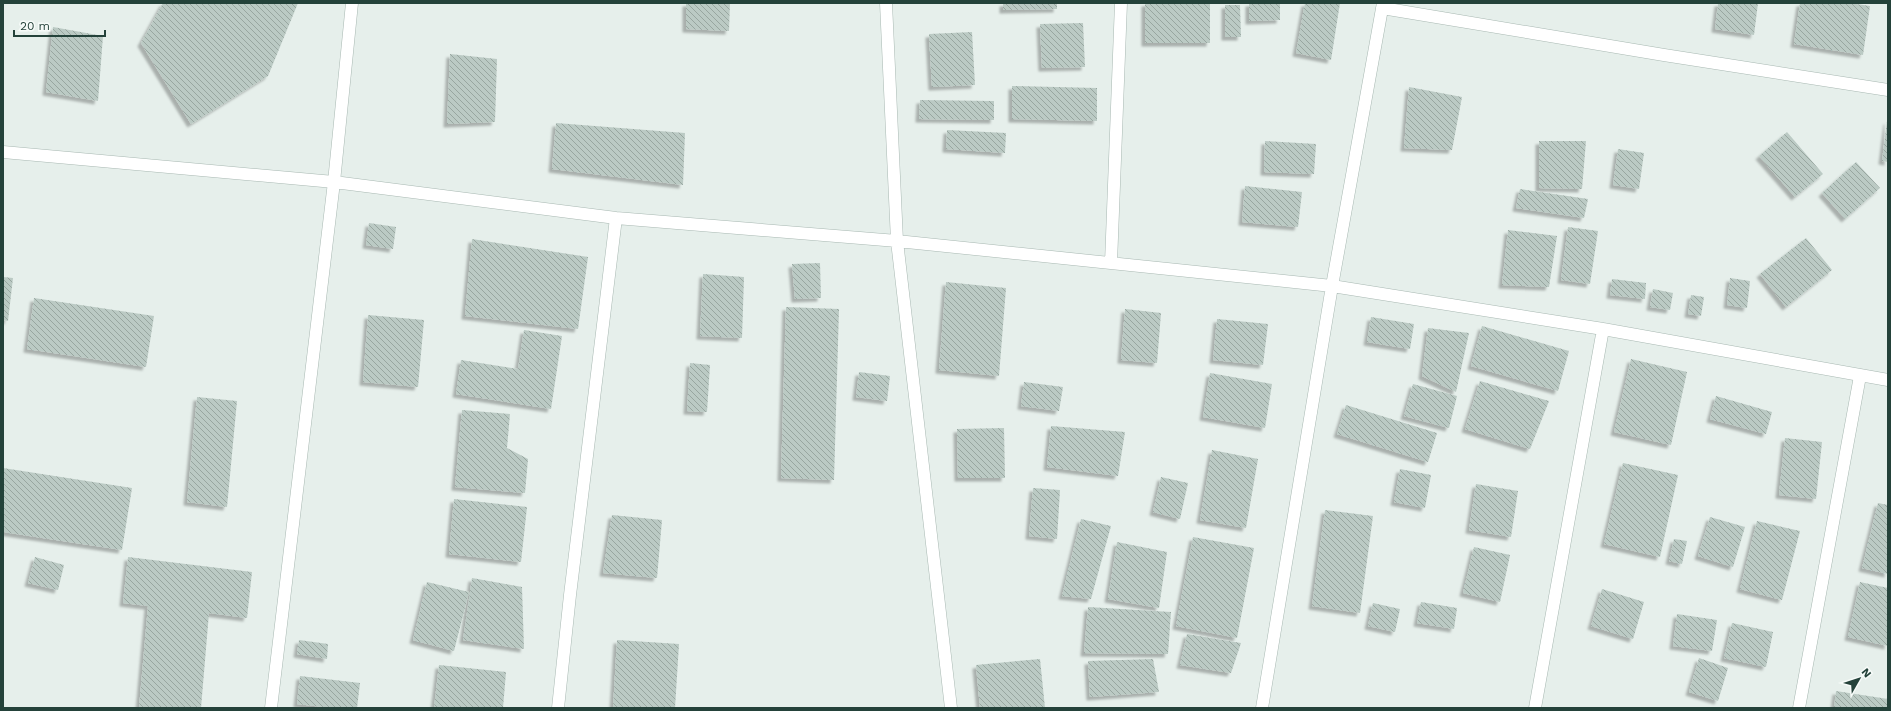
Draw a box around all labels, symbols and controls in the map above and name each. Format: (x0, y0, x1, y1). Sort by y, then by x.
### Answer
scale bar (14, 12, 105, 38)
text: 20 m (20, 19, 50, 33)
north arrow (1839, 659, 1879, 699)
text: N (1859, 666, 1874, 680)

